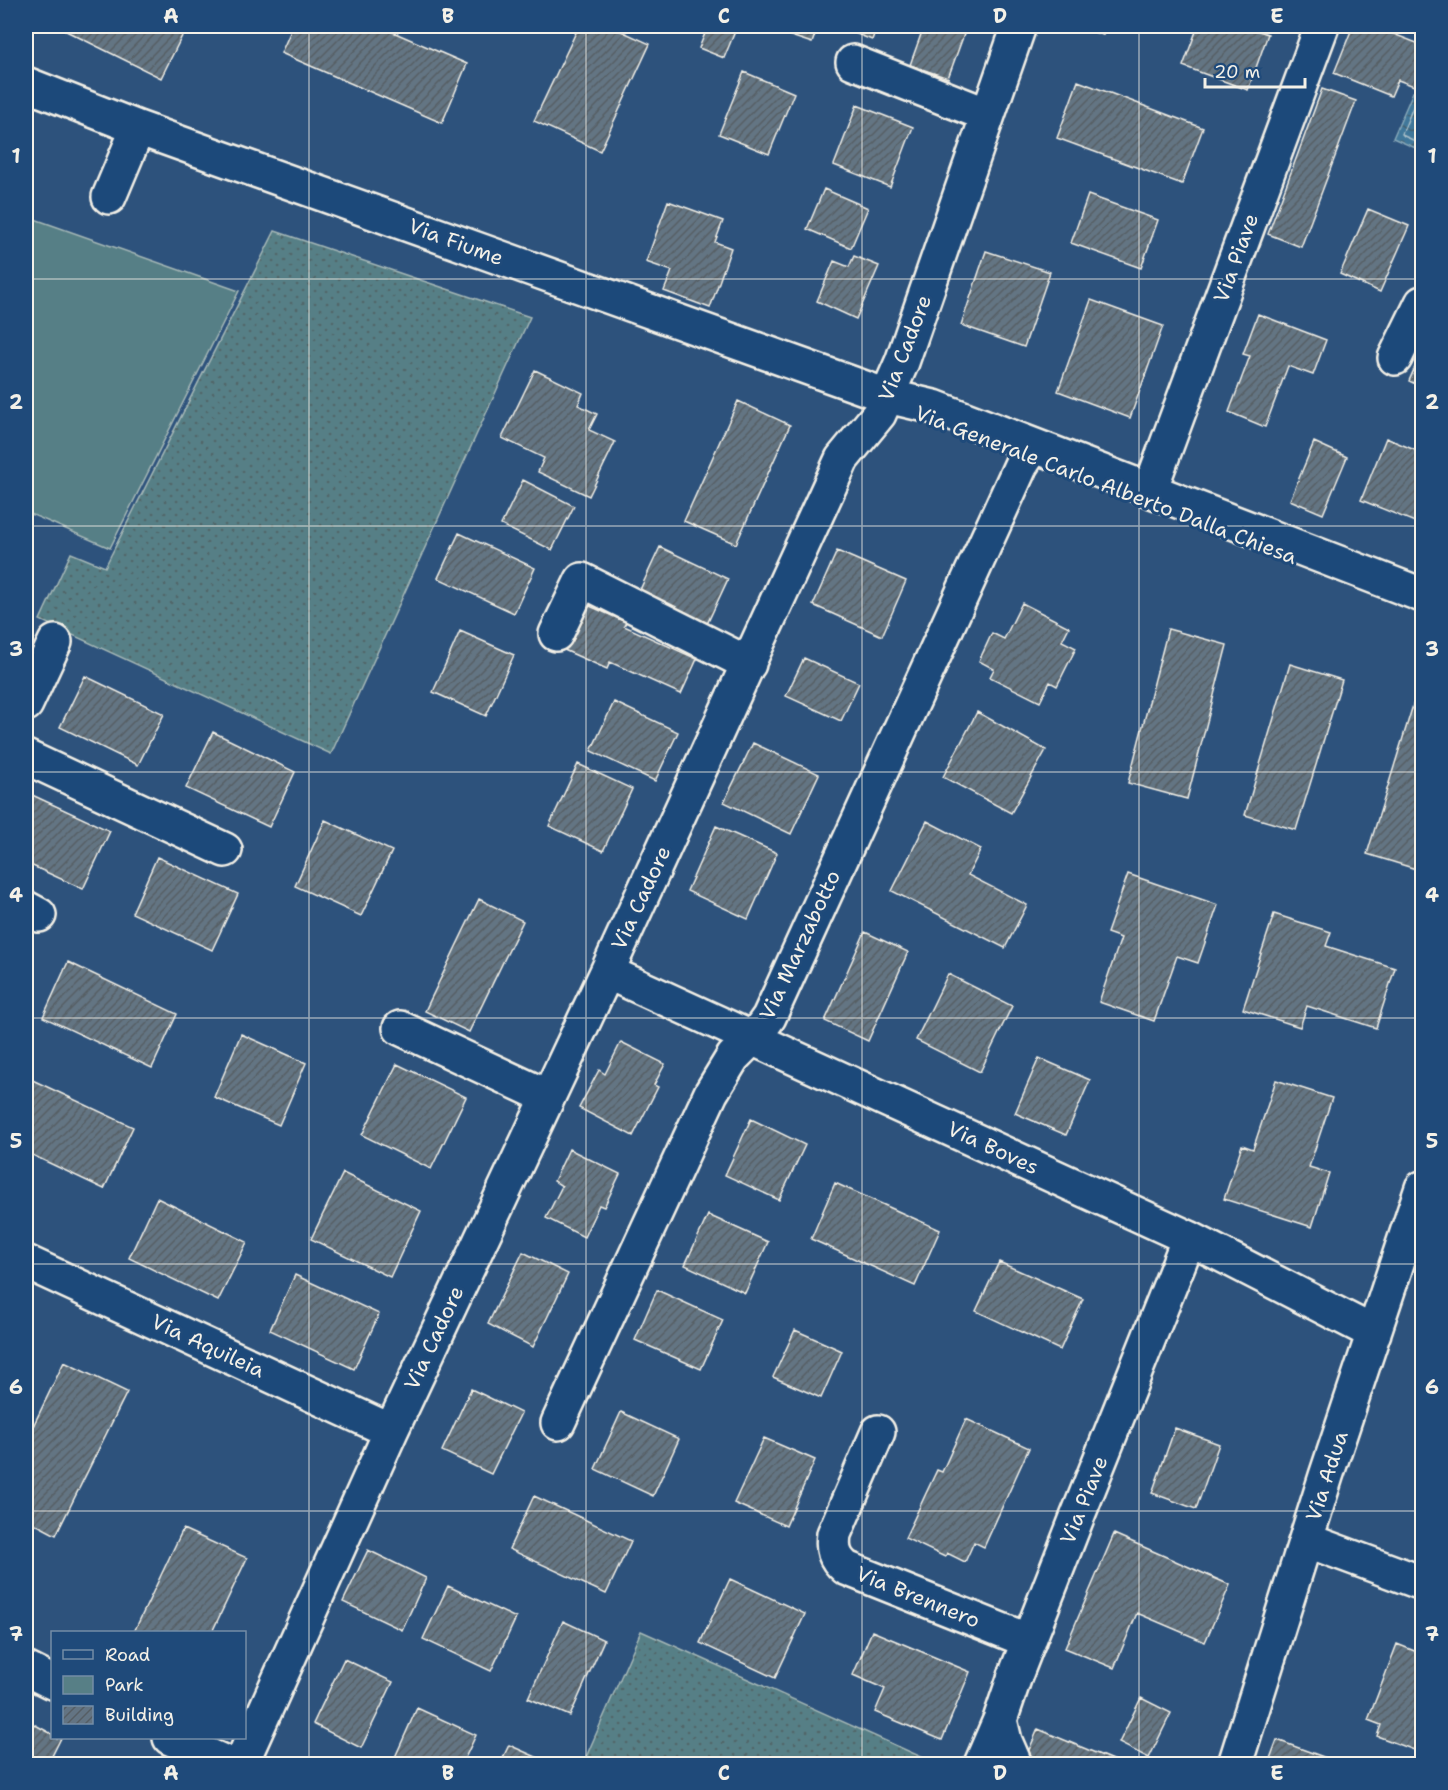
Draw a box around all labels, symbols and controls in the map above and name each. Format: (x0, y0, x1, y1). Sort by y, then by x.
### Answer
text: A (163, 3, 179, 29)
text: B (442, 3, 454, 29)
text: C (718, 3, 730, 29)
text: D (993, 3, 1007, 29)
text: E (1270, 3, 1284, 29)
scale bar (1205, 51, 1306, 89)
text: 20 m (1214, 60, 1260, 84)
text: 1 (11, 143, 21, 169)
text: 1 (1427, 143, 1437, 169)
street label: Via Piave (1207, 210, 1265, 306)
street label: Via Fiume (405, 212, 507, 272)
street label: Via Cadore (872, 291, 938, 405)
text: 2 (9, 389, 23, 415)
text: 2 (1425, 389, 1439, 415)
street label: Via Generale Carlo Alberto Dalla Chiesa (911, 399, 1301, 571)
text: 3 (9, 636, 23, 662)
text: 3 (1425, 636, 1439, 662)
street label: Via Cadore (605, 841, 677, 955)
street label: Via Marzabotto (753, 866, 847, 1024)
text: 4 (9, 882, 23, 908)
text: 4 (1425, 882, 1439, 908)
street label: Via Boves (943, 1115, 1043, 1181)
text: 5 (10, 1128, 22, 1154)
text: 5 (1426, 1128, 1438, 1154)
street label: Via Cadore (398, 1281, 470, 1395)
street label: Via Aquileia (147, 1308, 269, 1384)
text: 6 (9, 1374, 23, 1400)
text: 6 (1425, 1374, 1439, 1400)
street label: Via Adua (1299, 1427, 1355, 1525)
street label: Via Piave (1054, 1452, 1114, 1548)
street label: Via Brennero (852, 1559, 984, 1635)
text: 7 (9, 1621, 23, 1647)
text: 7 (1425, 1621, 1439, 1647)
legend (51, 1631, 246, 1739)
text: Road (105, 1643, 150, 1667)
text: Park (105, 1673, 144, 1697)
text: Building (105, 1703, 174, 1727)
text: A (163, 1760, 179, 1786)
text: B (442, 1760, 454, 1786)
text: C (718, 1760, 730, 1786)
text: D (993, 1760, 1007, 1786)
text: E (1270, 1760, 1284, 1786)

